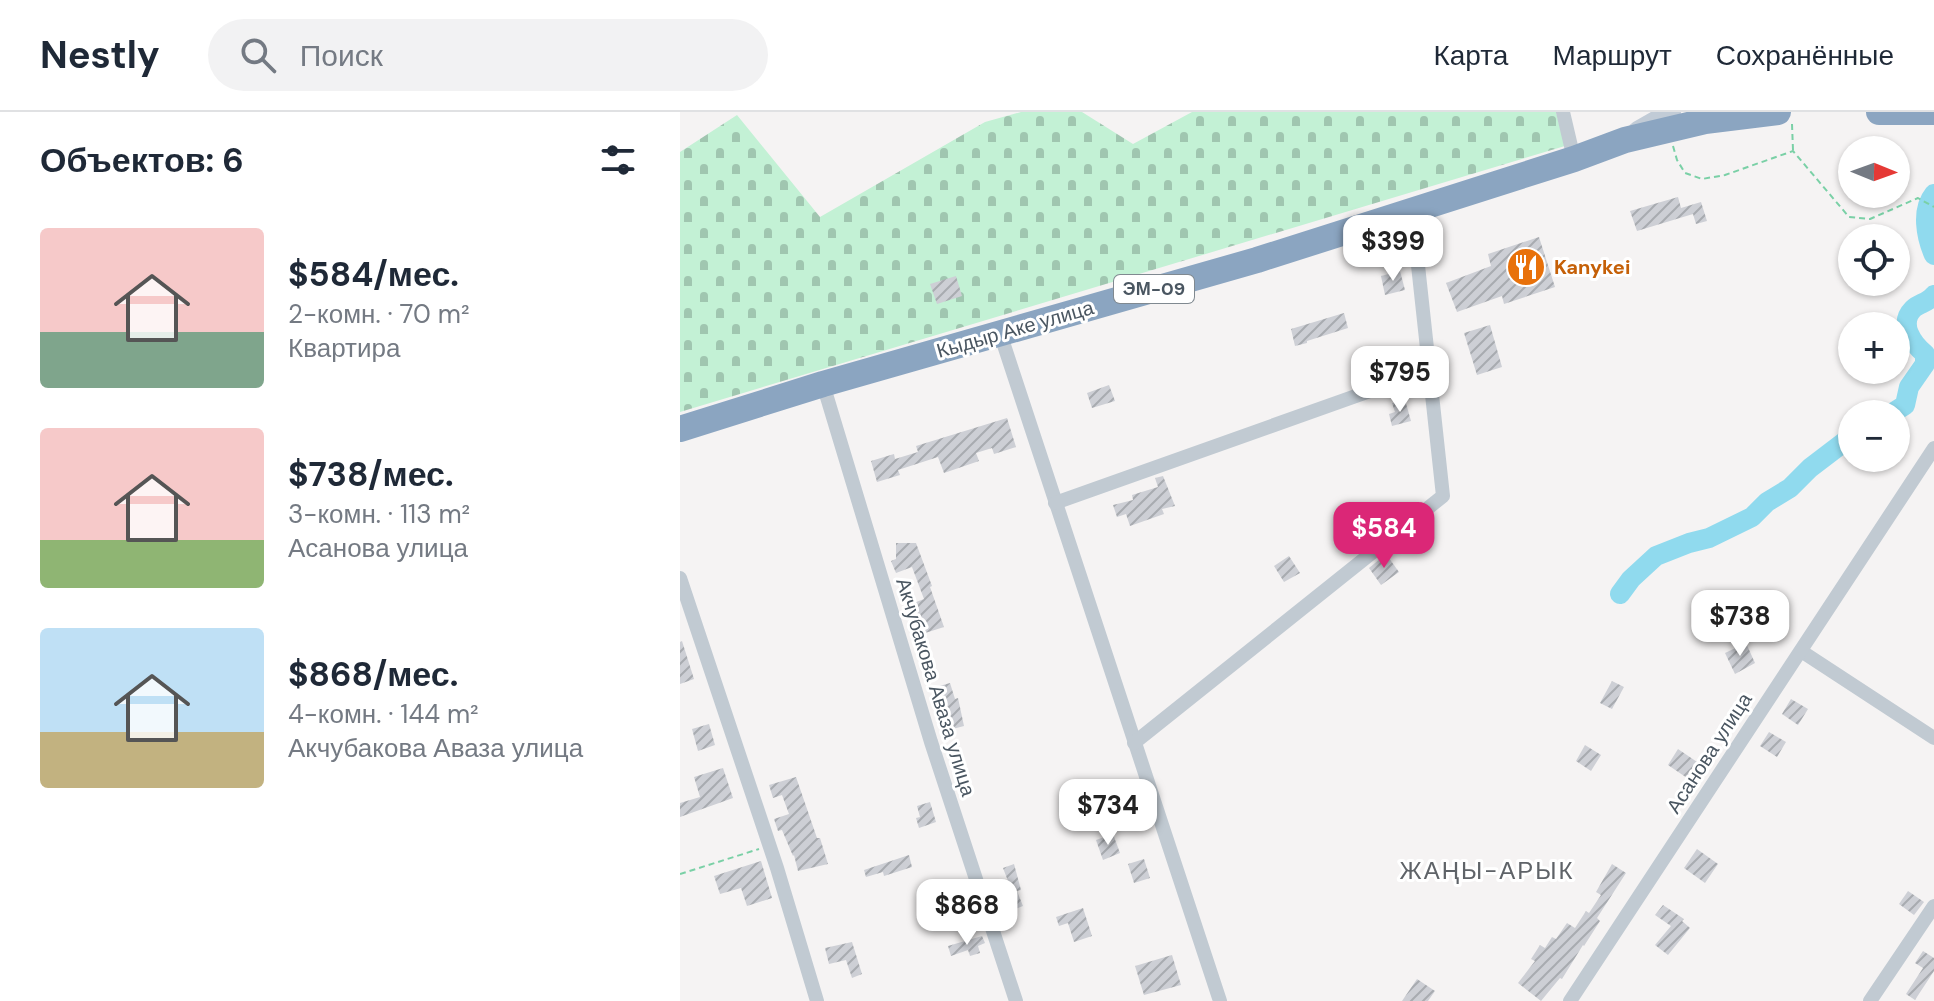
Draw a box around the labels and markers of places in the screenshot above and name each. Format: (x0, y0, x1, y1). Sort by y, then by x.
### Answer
pin: $399 (1346, 215, 1440, 283)
restaurant icon: Kanykei (1505, 246, 1547, 288)
place label: Kanykei (1554, 254, 1630, 280)
pin: $795 (1353, 346, 1447, 414)
pin: $584 (1337, 502, 1431, 570)
pin: $738 (1693, 590, 1787, 658)
pin: $734 (1061, 779, 1155, 847)
pin: $868 (920, 879, 1014, 947)

